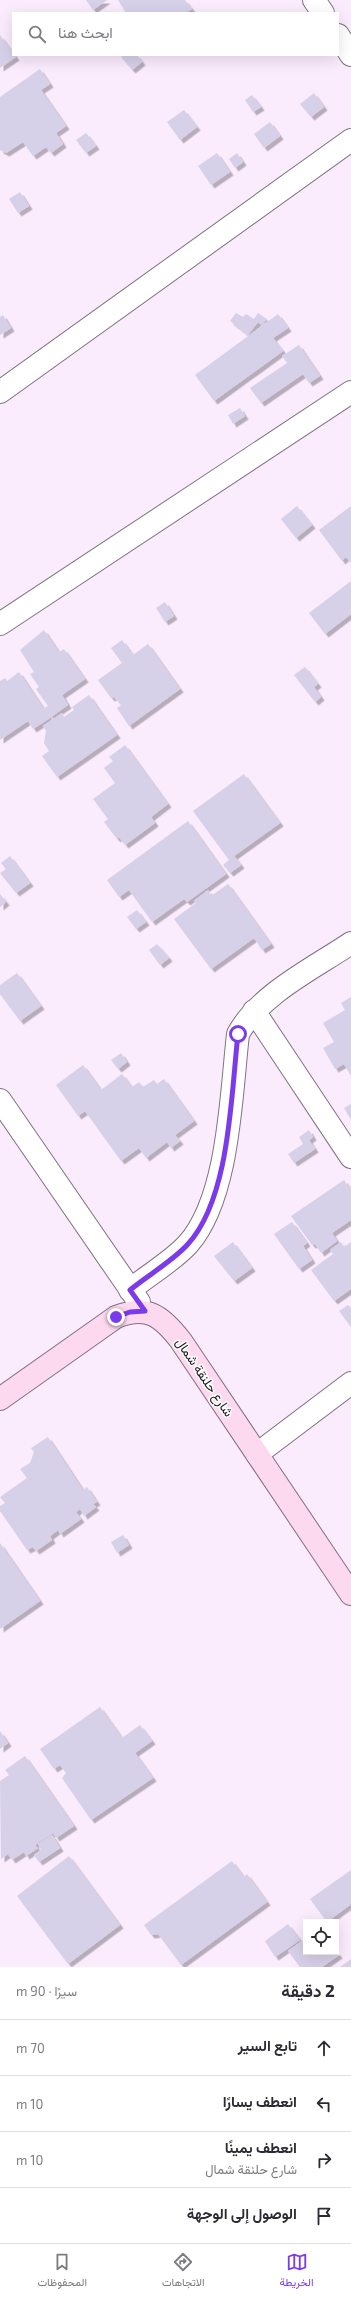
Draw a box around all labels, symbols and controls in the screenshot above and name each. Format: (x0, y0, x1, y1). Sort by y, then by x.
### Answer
search box (12, 12, 339, 56)
icon: search (26, 23, 48, 45)
text: ابحث هنا (58, 23, 113, 41)
route start (229, 1025, 247, 1043)
route end (107, 1308, 125, 1326)
street label: شارع حلنقة شمال (171, 1334, 237, 1421)
map controls (303, 1919, 339, 1955)
button: locate (303, 1919, 339, 1955)
text: 2 دقيقة (281, 1980, 335, 2000)
text: سيرًا · 90 m (16, 1983, 77, 1999)
text: تابع السير (238, 2036, 297, 2054)
icon: ahead (313, 2037, 335, 2059)
text: 70 m (16, 2040, 45, 2056)
text: انعطف يسارًا (223, 2092, 297, 2110)
icon: left (313, 2093, 335, 2115)
text: 10 m (16, 2096, 43, 2112)
text: انعطف يمينًا (225, 2138, 297, 2156)
icon: right (313, 2149, 335, 2171)
text: 10 m (16, 2152, 43, 2168)
text: شارع حلنقة شمال (205, 2161, 297, 2177)
text: الوصول إلى الوجهة (187, 2204, 297, 2222)
icon: arrive (313, 2205, 335, 2227)
tab: المحفوظات (37, 2251, 87, 2292)
tab: الاتجاهات (162, 2251, 205, 2292)
tab: الخريطة (280, 2251, 314, 2292)

